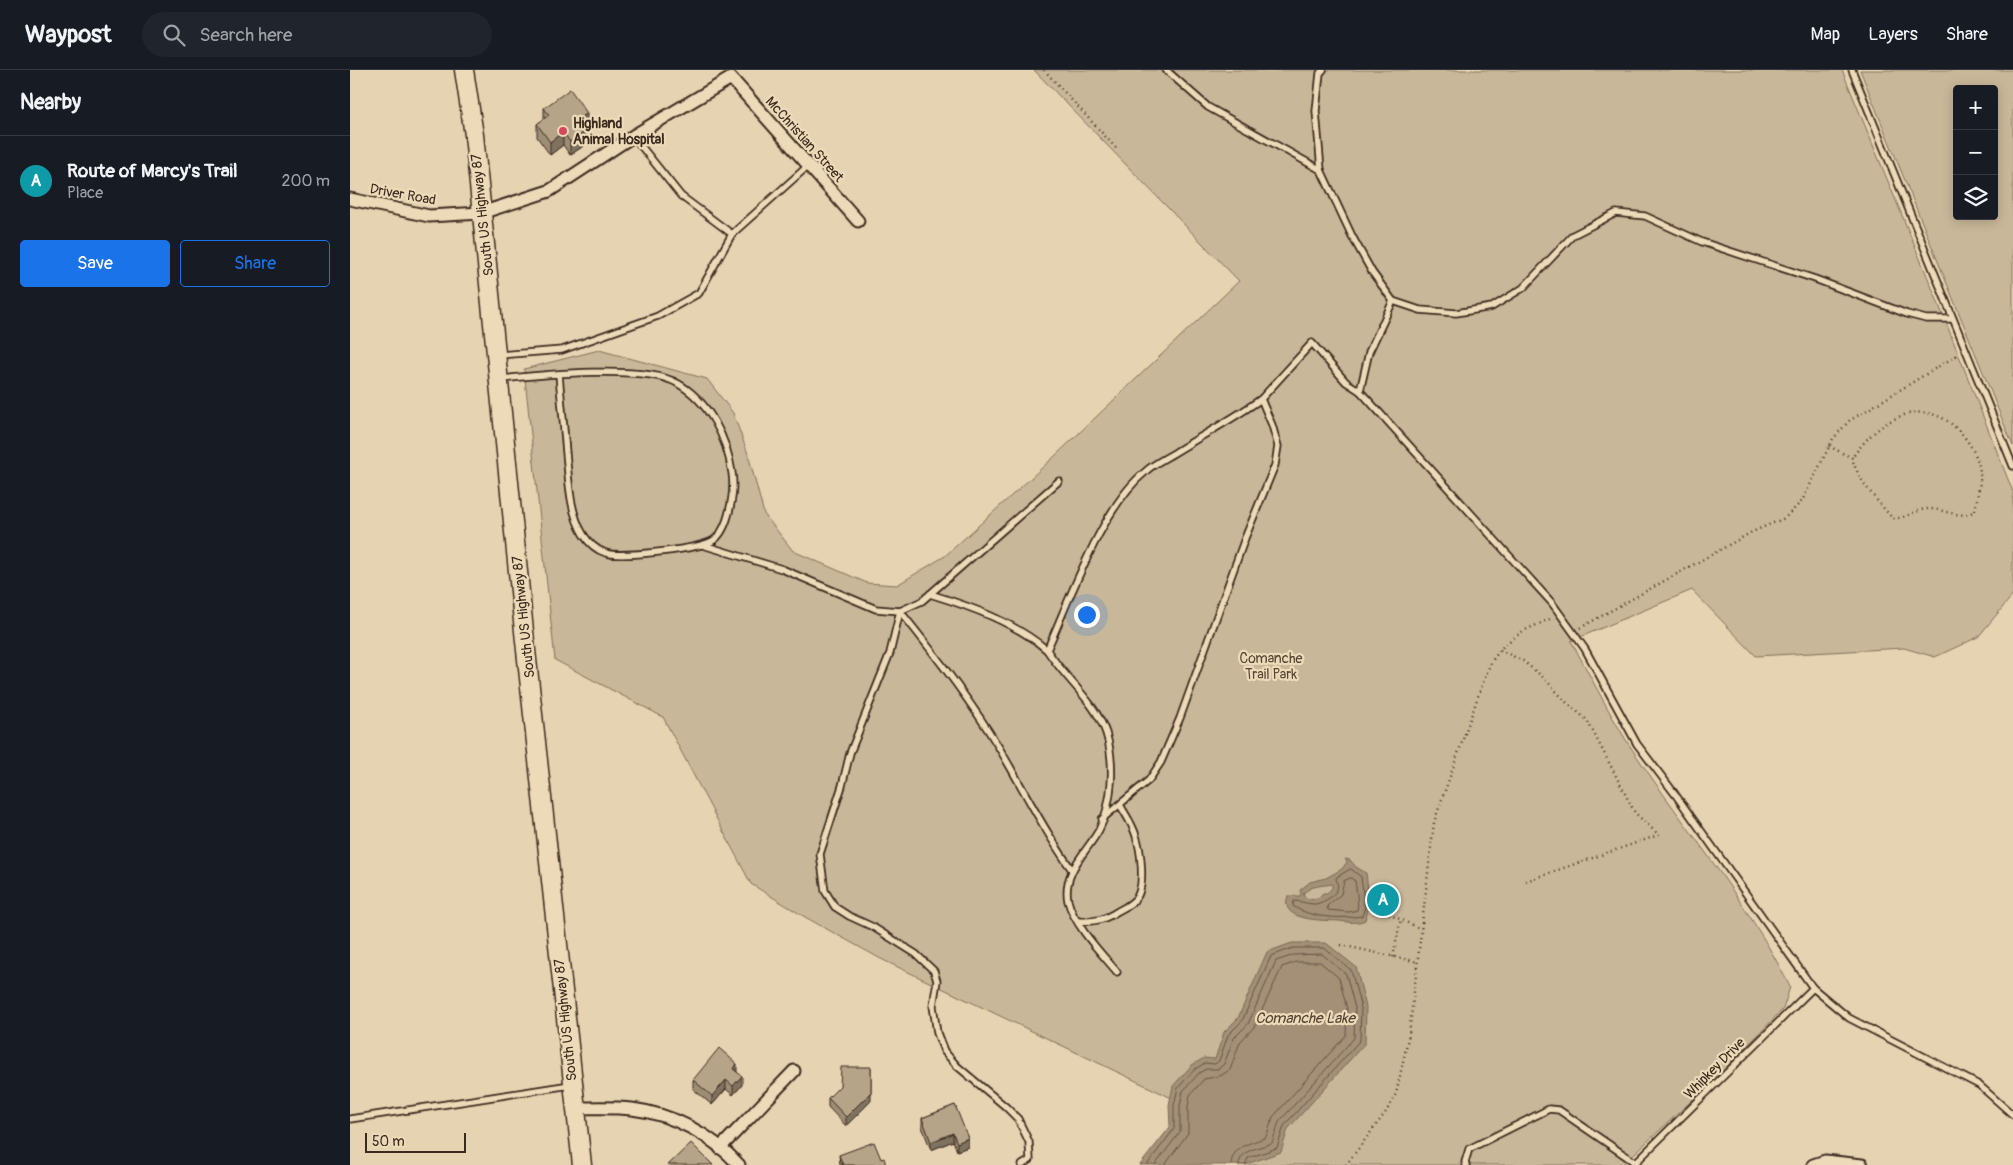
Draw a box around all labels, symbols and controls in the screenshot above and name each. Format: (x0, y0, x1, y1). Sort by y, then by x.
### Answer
search box (142, 12, 492, 57)
text: Waypost (25, 20, 112, 49)
icon: search (160, 21, 188, 49)
text: Search here (200, 23, 292, 47)
text: Map (1811, 23, 1840, 46)
text: Layers (1868, 23, 1918, 46)
text: Share (1946, 23, 1988, 46)
map controls (1953, 85, 1998, 220)
button: + (1953, 85, 1998, 130)
text: Nearby (20, 89, 81, 116)
street label: McChristian Street (762, 93, 848, 186)
place label: Highland Animal Hospital (573, 115, 665, 148)
marker: Highland Animal Hospital (557, 125, 569, 137)
button: − (1953, 130, 1998, 175)
street label: South US Highway 87 (468, 152, 497, 277)
text: Route of Marcy's Trail (67, 159, 238, 183)
text: A (31, 171, 41, 191)
text: 200 m (282, 171, 330, 191)
button: layers (1953, 175, 1998, 220)
street label: Driver Road (368, 180, 437, 209)
text: Place (67, 183, 103, 203)
button: Save (20, 240, 170, 287)
button: Share (180, 240, 330, 287)
street label: South US Highway 87 (509, 554, 538, 679)
your location (1074, 602, 1100, 628)
park label: Comanche Trail Park (1240, 650, 1302, 683)
pin: A (1367, 881, 1399, 919)
street label: South US Highway 87 (551, 957, 580, 1082)
water label: Comanche Lake (1255, 1009, 1356, 1028)
street label: Whipkey Drive (1680, 1034, 1749, 1102)
scale bar (365, 1130, 466, 1153)
text: 50 m (372, 1133, 405, 1150)

